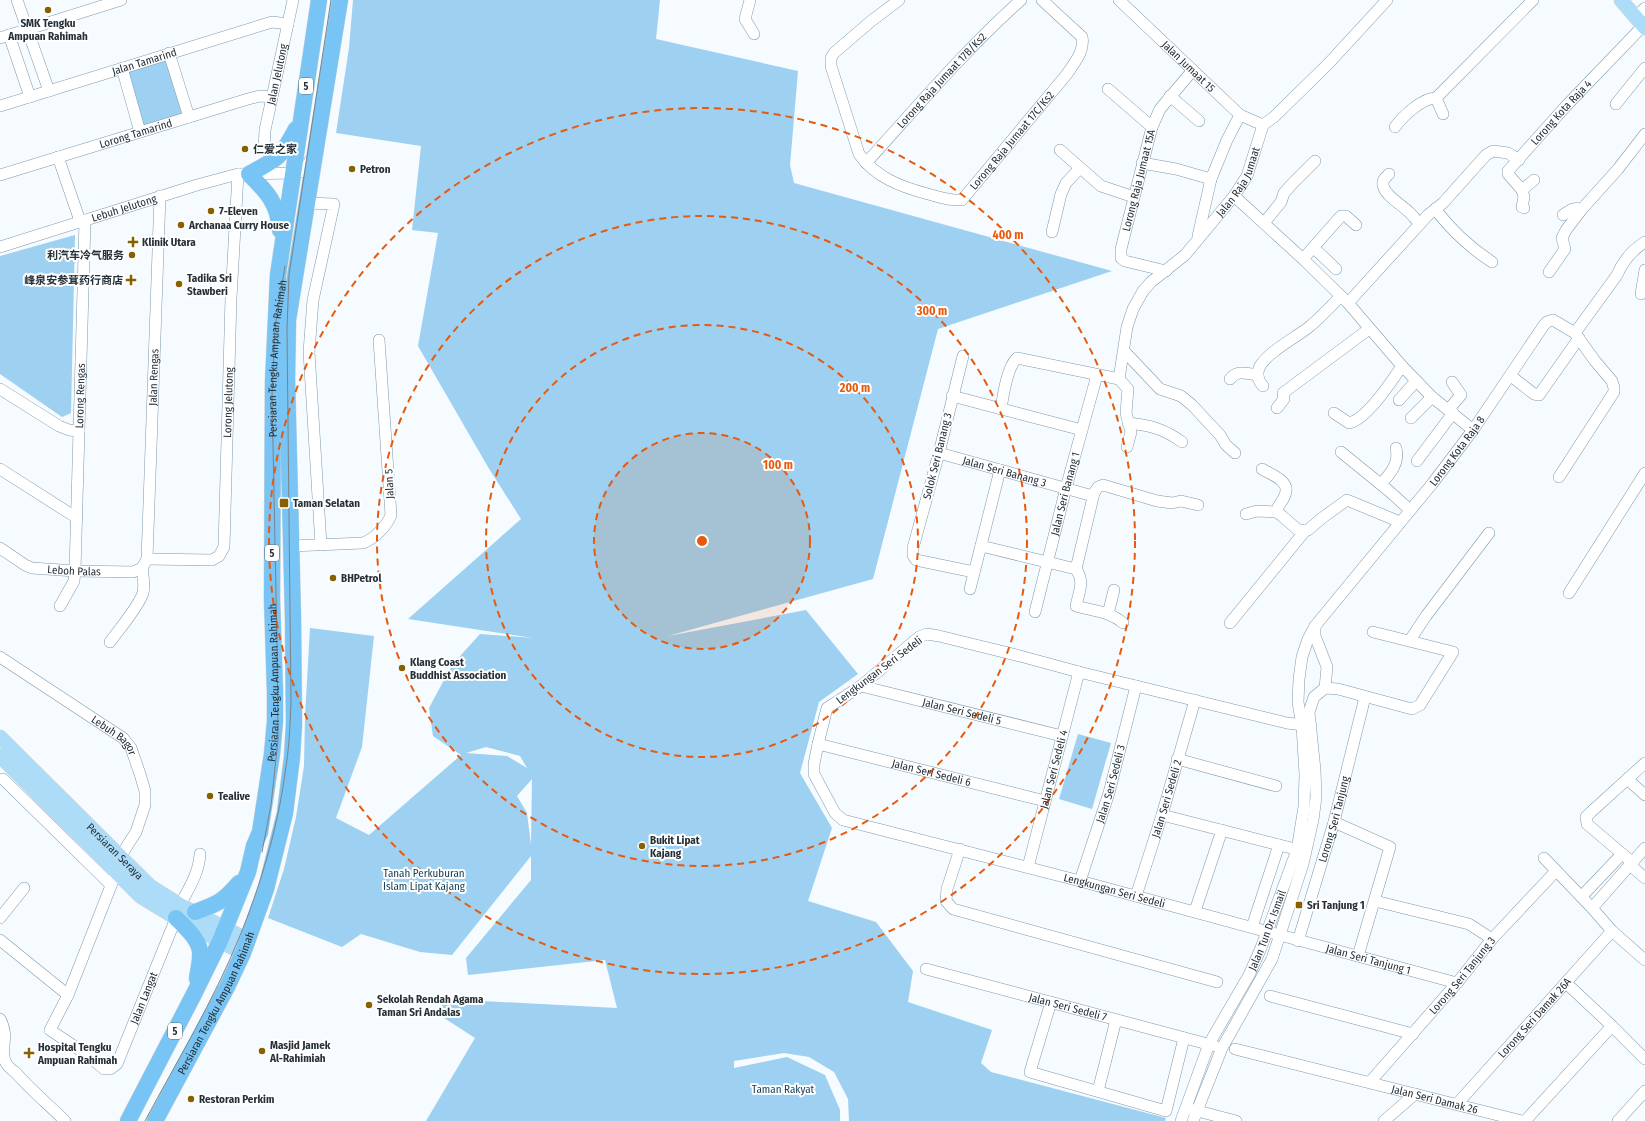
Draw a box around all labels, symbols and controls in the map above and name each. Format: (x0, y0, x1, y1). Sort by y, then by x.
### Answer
marker: SMK Tengku Ampuan Rahimah (43, 5, 53, 15)
place label: SMK Tengku Ampuan Rahimah (7, 17, 88, 43)
street label: Lorong Raja Jumaat 17B/Ks2 (895, 30, 989, 131)
street label: Jalan Jumaat 15 (1159, 38, 1218, 95)
street label: Jalan Jelutong (265, 42, 291, 106)
street label: Jalan Tamarind (110, 46, 178, 78)
street label: Lorong Kota Raja 4 (1528, 77, 1595, 148)
road number: 5 (299, 78, 313, 94)
street label: Lorong Raja Jumaat 17C/Ks2 (967, 89, 1057, 192)
street label: Lorong Tamarind (98, 117, 174, 151)
street label: Lorong Raja Jumaat 15A (1120, 128, 1158, 233)
place label: 仁爱之家 (253, 143, 297, 156)
marker: 仁爱之家 (240, 144, 250, 154)
street label: Jalan Raja Jumaat (1214, 145, 1263, 219)
place label: Petron (360, 163, 391, 176)
marker: Petron (347, 164, 357, 174)
street label: Lebuh Jelutong (90, 192, 159, 225)
place label: 7-Eleven (219, 205, 258, 218)
marker: 7-Eleven (206, 206, 216, 216)
place label: Archanaa Curry House (188, 219, 290, 232)
marker: Archanaa Curry House (176, 220, 186, 230)
text: 400 m (993, 228, 1023, 242)
marker: Klinik Utara (127, 236, 139, 248)
place label: Klinik Utara (142, 236, 196, 249)
place label: 利汽车冷气服务 (47, 249, 124, 262)
marker: 利汽车冷气服务 (127, 250, 137, 260)
place label: Tadika Sri Stawberi (187, 272, 232, 298)
place label: 峰泉安参茸药行商店 (24, 274, 123, 287)
marker: 峰泉安参茸药行商店 (126, 275, 136, 285)
marker: Tadika Sri Stawberi (174, 279, 184, 289)
street label: Persiaran Tengku Ampuan Rahimah (266, 279, 290, 438)
text: 300 m (916, 304, 947, 318)
street label: Jalan Rengas (146, 348, 162, 406)
street label: Lorong Rengas (73, 363, 88, 429)
street label: Lorong Jelutong (221, 366, 236, 438)
text: 200 m (839, 381, 870, 395)
street label: Solok Seri Banang 3 (920, 411, 955, 501)
street label: Lorong Kota Raja 8 (1427, 413, 1488, 489)
street label: Jalan Seri Banang 1 (1048, 451, 1083, 537)
street label: Jalan Seri Banang 3 (961, 454, 1048, 490)
text: 100 m (763, 458, 793, 472)
street label: Jalan 5 (382, 469, 397, 499)
marker: Taman Selatan (278, 497, 290, 509)
place label: Taman Selatan (293, 497, 360, 510)
centre of rings (695, 534, 709, 548)
road number: 5 (265, 545, 279, 561)
street label: Leboh Palas (47, 563, 101, 578)
place label: BHPetrol (341, 572, 382, 585)
marker: BHPetrol (328, 573, 338, 583)
street label: Persiaran Tengku Ampuan Rahimah (265, 603, 282, 763)
street label: Lengkungan Seri Sedeli (834, 634, 925, 707)
place label: Klang Coast Buddhist Association (410, 656, 507, 682)
marker: Klang Coast Buddhist Association (397, 663, 407, 673)
street label: Jalan Seri Sedeli 5 (921, 696, 1003, 728)
street label: Lebuh Bagor (89, 713, 139, 757)
street label: Jalan Seri Sedeli 4 (1038, 728, 1071, 810)
street label: Jalan Seri Sedeli 3 (1094, 743, 1128, 825)
street label: Jalan Seri Sedeli 6 (890, 757, 973, 789)
street label: Jalan Seri Sedeli 2 (1149, 758, 1185, 839)
street label: Lorong Seri Tanjung (1316, 774, 1352, 864)
place label: Tealive (218, 790, 251, 803)
marker: Tealive (205, 791, 215, 801)
street label: Persiaran Seraya (84, 821, 146, 882)
place label: Bukit Lipat Kajang (650, 834, 700, 860)
marker: Bukit Lipat Kajang (637, 841, 647, 851)
park label: Tanah Perkuburan Islam Lipat Kajang (383, 867, 466, 893)
street label: Lengkungan Seri Sedeli (1062, 871, 1167, 911)
street label: Jalan Tun Dr. Ismail (1246, 888, 1289, 973)
place label: Sri Tanjung 1 (1307, 899, 1365, 912)
marker: Sri Tanjung 1 (1294, 900, 1304, 910)
street label: Persiaran Tengku Ampuan Rahimah (175, 930, 257, 1077)
street label: Lorong Seri Tanjung 3 (1427, 934, 1498, 1017)
street label: Jalan Seri Tanjung 1 (1324, 942, 1412, 977)
street label: Jalan Langat (128, 970, 161, 1026)
street label: Lorong Seri Damak 26A (1496, 975, 1574, 1061)
street label: Jalan Seri Sedeli 7 (1028, 991, 1109, 1024)
place label: Sekolah Rendah Agama Taman Sri Andalas (377, 993, 484, 1019)
marker: Sekolah Rendah Agama Taman Sri Andalas (364, 1000, 374, 1010)
road number: 5 (168, 1023, 182, 1039)
place label: Masjid Jamek Al-Rahimiah (269, 1039, 331, 1065)
place label: Hospital Tengku Ampuan Rahimah (37, 1041, 118, 1067)
marker: Masjid Jamek Al-Rahimiah (257, 1046, 267, 1056)
marker: Hospital Tengku Ampuan Rahimah (23, 1047, 35, 1059)
park label: Taman Rakyat (752, 1083, 815, 1096)
street label: Jalan Seri Damak 26 (1390, 1083, 1480, 1117)
place label: Restoran Perkim (199, 1093, 274, 1106)
marker: Restoran Perkim (186, 1094, 196, 1104)

